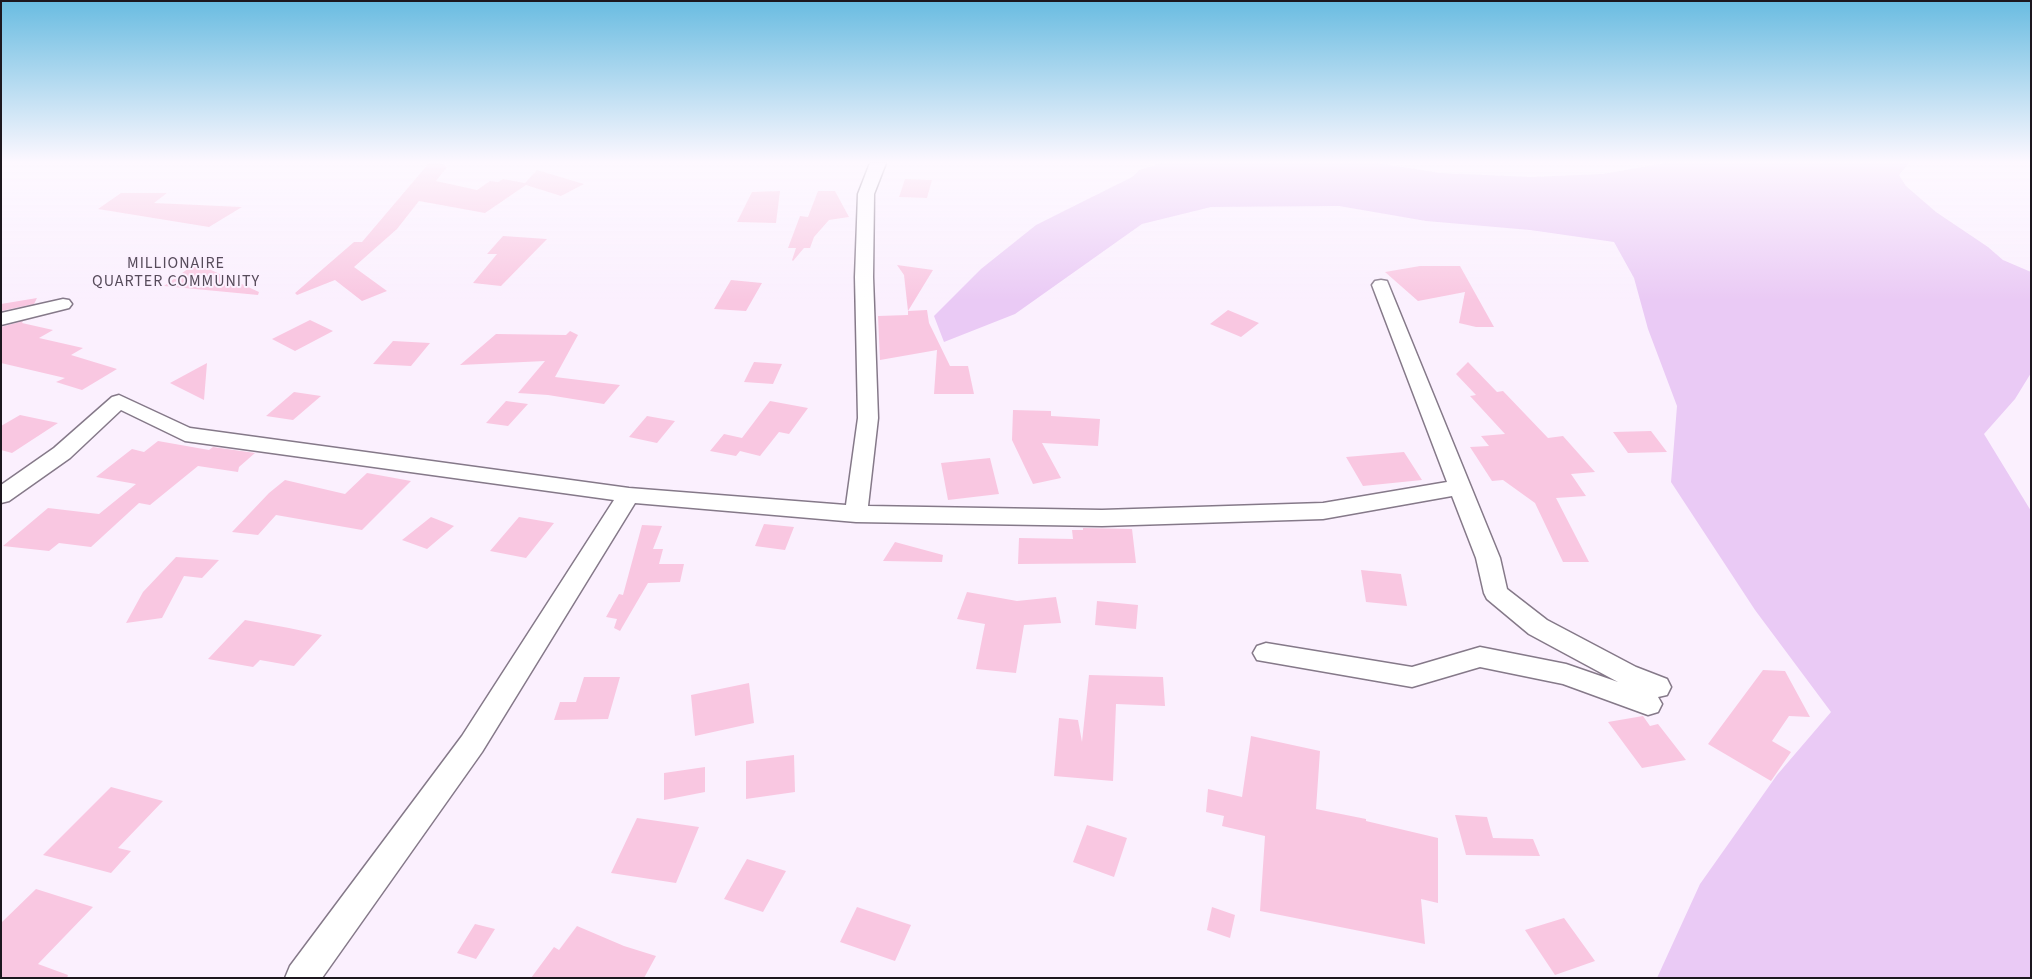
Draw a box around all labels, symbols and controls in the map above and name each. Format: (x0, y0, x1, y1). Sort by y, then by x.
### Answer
district label: MILLIONAIRE QUARTER COMMUNITY (90, 254, 262, 292)

